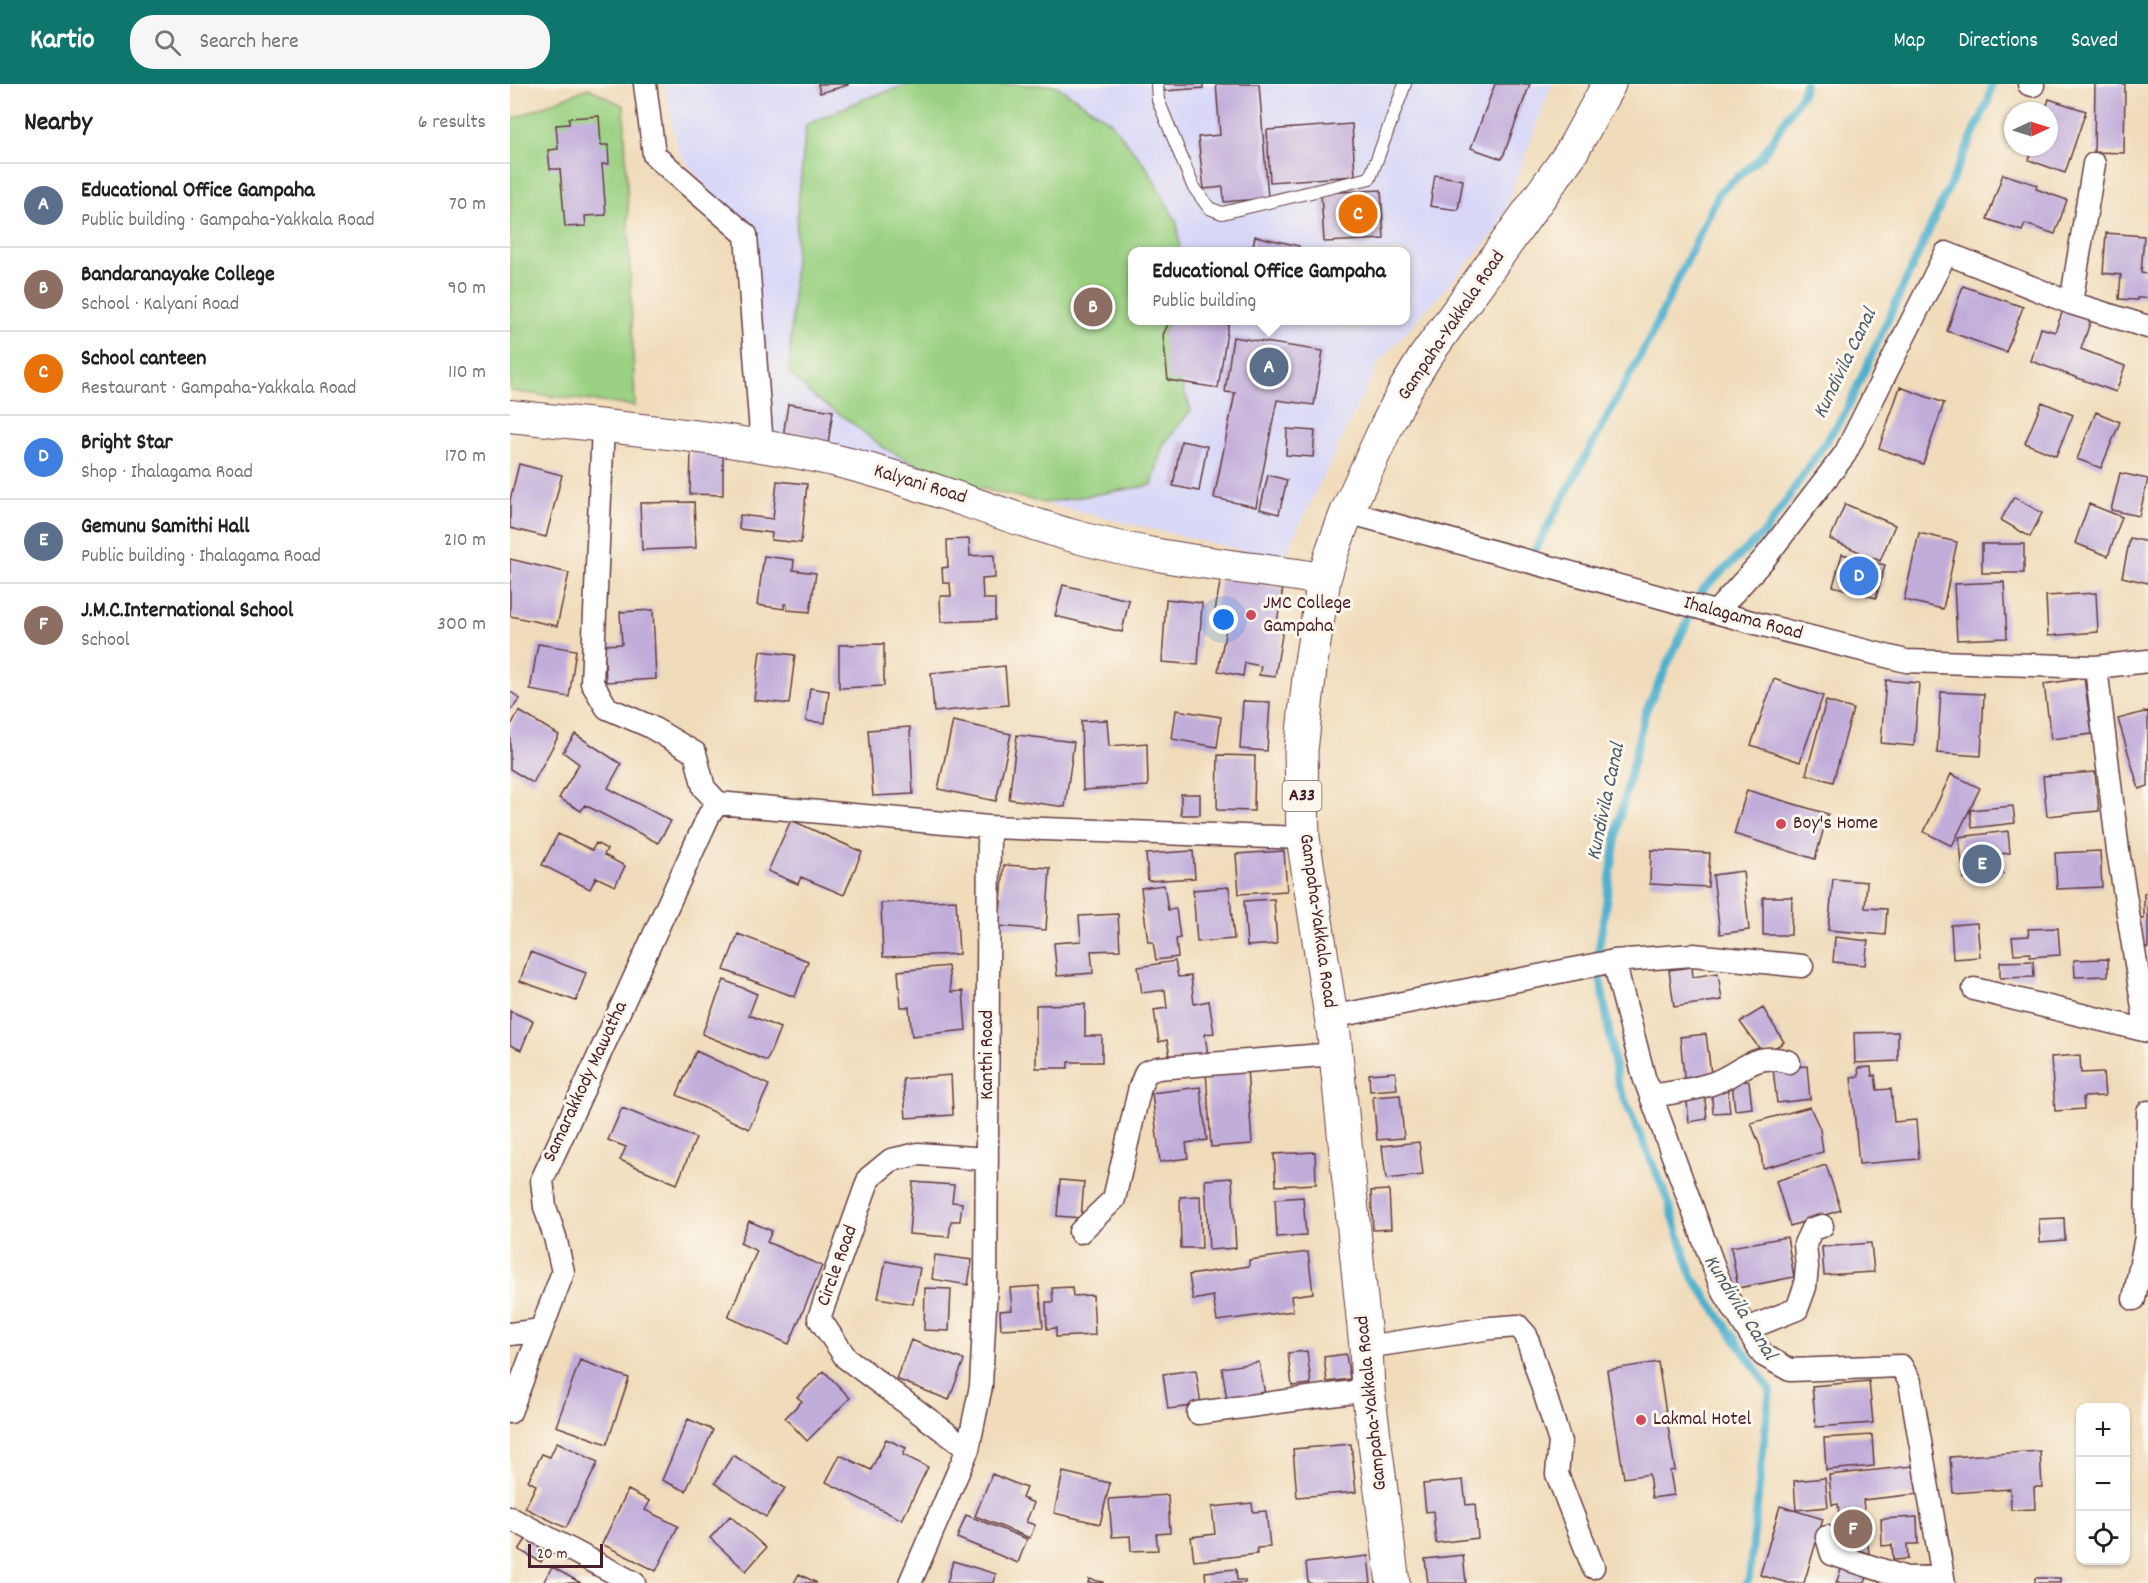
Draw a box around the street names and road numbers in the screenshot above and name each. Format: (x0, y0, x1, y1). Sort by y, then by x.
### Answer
street label: Gampaha-Yakkala Road (1391, 245, 1513, 407)
street label: Kalyani Road (870, 458, 970, 512)
street label: Ihalagama Road (1680, 590, 1806, 648)
road number: A33 (1282, 781, 1322, 811)
street label: Gampaha-Yakkala Road (1291, 832, 1343, 1010)
street label: Samarakkody Mawatha (536, 996, 636, 1167)
street label: Kanthi Road (974, 1010, 1002, 1100)
street label: Circle Road (810, 1221, 866, 1311)
street label: Gampaha-Yakkala Road (1349, 1314, 1395, 1492)

